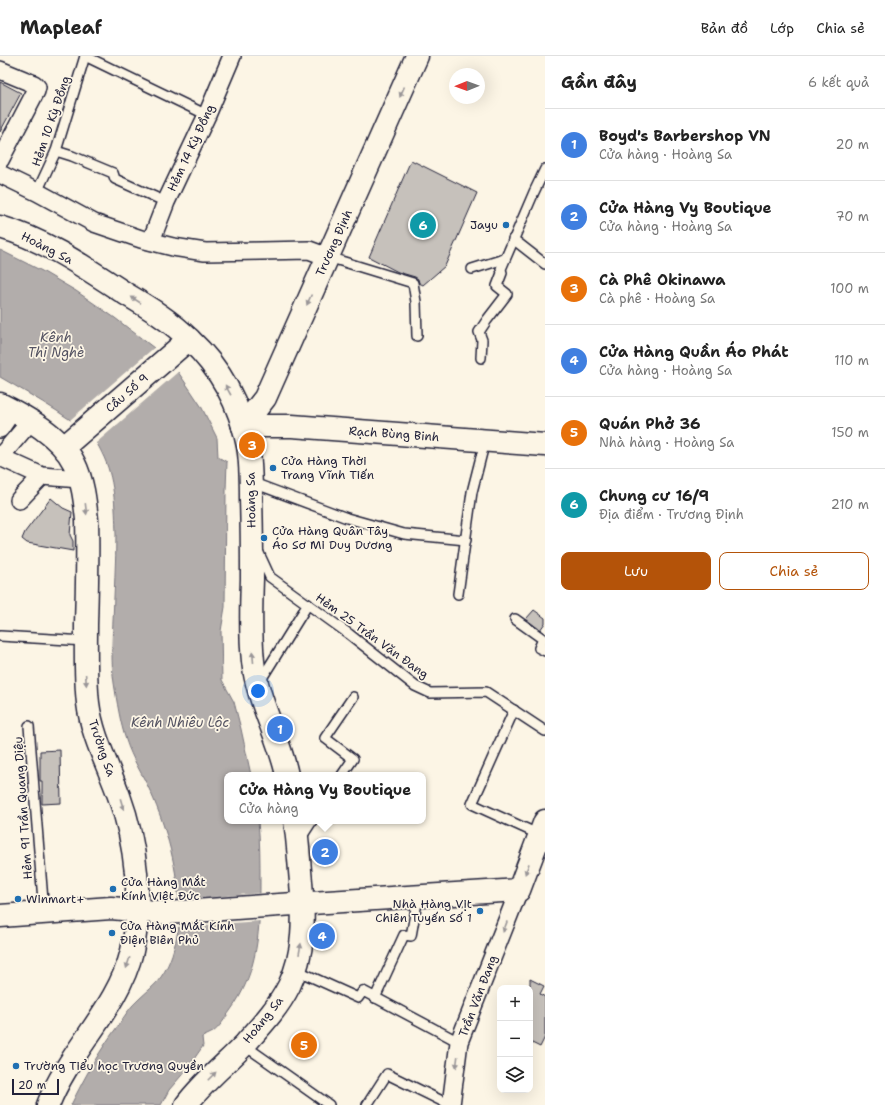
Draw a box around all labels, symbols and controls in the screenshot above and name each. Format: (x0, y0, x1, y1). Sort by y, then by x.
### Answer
text: Mapleaf (20, 15, 102, 40)
text: Bản đồ (701, 19, 748, 37)
text: Lớp (770, 19, 794, 37)
text: Chia sẻ (816, 19, 865, 37)
north arrow (449, 68, 485, 104)
text: Gần đây (561, 71, 637, 93)
street label: Hẻm 10 Kỳ Ðồng (28, 74, 74, 168)
text: 6 kết quả (808, 74, 869, 91)
one-way arrow (398, 86, 404, 98)
street label: Hẻm 14 Kỳ Ðồng (164, 102, 218, 194)
text: Boyd's Barbershop VN (599, 126, 771, 146)
text: 1 (571, 136, 577, 153)
text: 20 m (836, 136, 869, 153)
text: Cửa hàng · Hoàng Sa (599, 146, 732, 163)
text: Cửa Hàng Vy Boutique (599, 198, 772, 218)
street label: Trương Định (312, 207, 356, 279)
text: 2 (569, 208, 579, 225)
text: 70 m (835, 208, 869, 225)
pin: 6 (410, 210, 436, 240)
place label: Jayu (470, 217, 498, 233)
text: Cửa hàng · Hoàng Sa (599, 218, 732, 235)
marker: Jayu (501, 220, 511, 230)
street label: Hoàng Sa (18, 228, 76, 268)
text: Cà Phê Okinawa (599, 270, 726, 290)
text: 3 (569, 280, 579, 297)
text: 100 m (830, 280, 869, 297)
text: Cà phê · Hoàng Sa (599, 290, 715, 307)
one-way arrow (306, 294, 312, 306)
one-way arrow (131, 296, 142, 304)
water label: Kênh Thị Nghè (28, 329, 84, 361)
text: Cửa Hàng Quần Áo Phát (599, 342, 788, 362)
text: 4 (569, 352, 579, 369)
text: 110 m (834, 352, 869, 369)
text: Cửa hàng · Hoàng Sa (599, 362, 732, 379)
street label: Cầu Số 9 (102, 370, 152, 416)
one-way arrow (224, 384, 231, 396)
text: Quán Phở 36 (599, 414, 700, 434)
street label: Rạch Bùng Binh (348, 423, 440, 445)
text: 5 (570, 424, 578, 441)
text: 150 m (831, 424, 869, 441)
pin: 3 (239, 430, 265, 460)
text: Nhà hàng · Hoàng Sa (599, 434, 734, 451)
place label: Cửa Hàng Thời Trang Vĩnh Tiến (281, 453, 374, 483)
marker: Cửa Hàng Thời Trang Vĩnh Tiến (268, 463, 278, 473)
street label: Hoàng Sa (243, 471, 259, 528)
text: Chung cư 16/9 (599, 486, 709, 506)
text: 6 (569, 496, 579, 513)
text: 210 m (831, 496, 869, 513)
one-way arrow (83, 503, 89, 515)
text: Địa điểm · Trương Định (599, 506, 744, 523)
place label: Cửa Hàng Quân Tây Áo Sơ Mi Duy Dương (272, 523, 392, 553)
marker: Cửa Hàng Quân Tây Áo Sơ Mi Duy Dương (259, 533, 269, 543)
button: Lưu (561, 552, 711, 590)
button: Chia sẻ (719, 552, 869, 590)
street label: Hẻm 25 Trần Văn Đang (312, 590, 432, 682)
one-way arrow (249, 651, 256, 663)
one-way arrow (83, 674, 90, 686)
your location (248, 681, 268, 701)
water label: Kênh Nhiêu Lộc (131, 714, 230, 731)
pin: 1 (267, 714, 293, 744)
street label: Trường Sa (85, 717, 119, 779)
street label: Hẻm 91 Trần Quang Diệu (10, 736, 36, 880)
popup (224, 772, 426, 824)
text: Cửa Hàng Vy Boutique (239, 780, 411, 800)
one-way arrow (119, 799, 125, 811)
text: Cửa hàng (239, 800, 299, 817)
pin: 2 (312, 837, 338, 867)
one-way arrow (523, 863, 529, 875)
place label: Cửa Hàng Mắt Kính Việt Đức (121, 874, 206, 904)
marker: Cửa Hàng Mắt Kính Việt Đức (108, 884, 118, 894)
place label: Winmart+ (26, 891, 85, 907)
marker: Winmart+ (13, 894, 23, 904)
place label: Nhà Hàng Vịt Chiên Tuyến Số 1 (375, 896, 472, 926)
marker: Nhà Hàng Vịt Chiên Tuyến Số 1 (475, 906, 485, 916)
place label: Cửa Hàng Mắt Kính Điện Biên Phủ (120, 918, 235, 948)
pin: 4 (309, 921, 335, 951)
one-way arrow (501, 921, 507, 933)
marker: Cửa Hàng Mắt Kính Điện Biên Phủ (107, 928, 117, 938)
one-way arrow (297, 943, 303, 955)
street label: Trần Văn Ðang (455, 953, 501, 1039)
one-way arrow (125, 957, 131, 969)
map controls (497, 985, 533, 1093)
button: + (497, 985, 533, 1021)
street label: Hoàng Sa (239, 993, 287, 1047)
button: − (497, 1021, 533, 1057)
pin: 5 (291, 1030, 317, 1060)
one-way arrow (454, 1056, 460, 1068)
button: layers (497, 1057, 533, 1093)
place label: Trường Tiểu học Trương Quyền (24, 1058, 204, 1074)
marker: Trường Tiểu học Trương Quyền (11, 1061, 21, 1071)
one-way arrow (207, 1071, 217, 1081)
scale bar (12, 1077, 59, 1096)
text: 20 m (18, 1078, 46, 1093)

